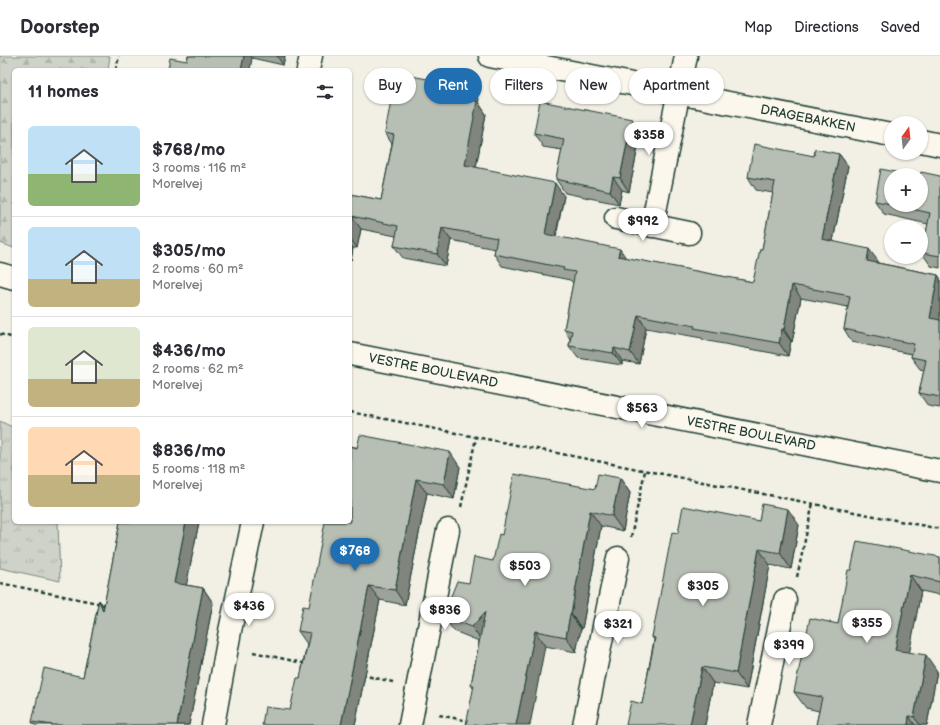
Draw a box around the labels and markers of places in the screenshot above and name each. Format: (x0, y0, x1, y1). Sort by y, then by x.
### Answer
pin: $358 (625, 122, 673, 156)
pin: $992 (619, 208, 667, 242)
pin: $563 (618, 395, 666, 429)
pin: $768 (331, 538, 379, 572)
pin: $503 (501, 553, 549, 587)
pin: $305 (679, 573, 727, 607)
pin: $436 (225, 593, 273, 627)
pin: $836 (421, 597, 469, 631)
pin: $355 (843, 610, 891, 644)
pin: $321 (594, 611, 642, 645)
pin: $399 (765, 632, 813, 666)

